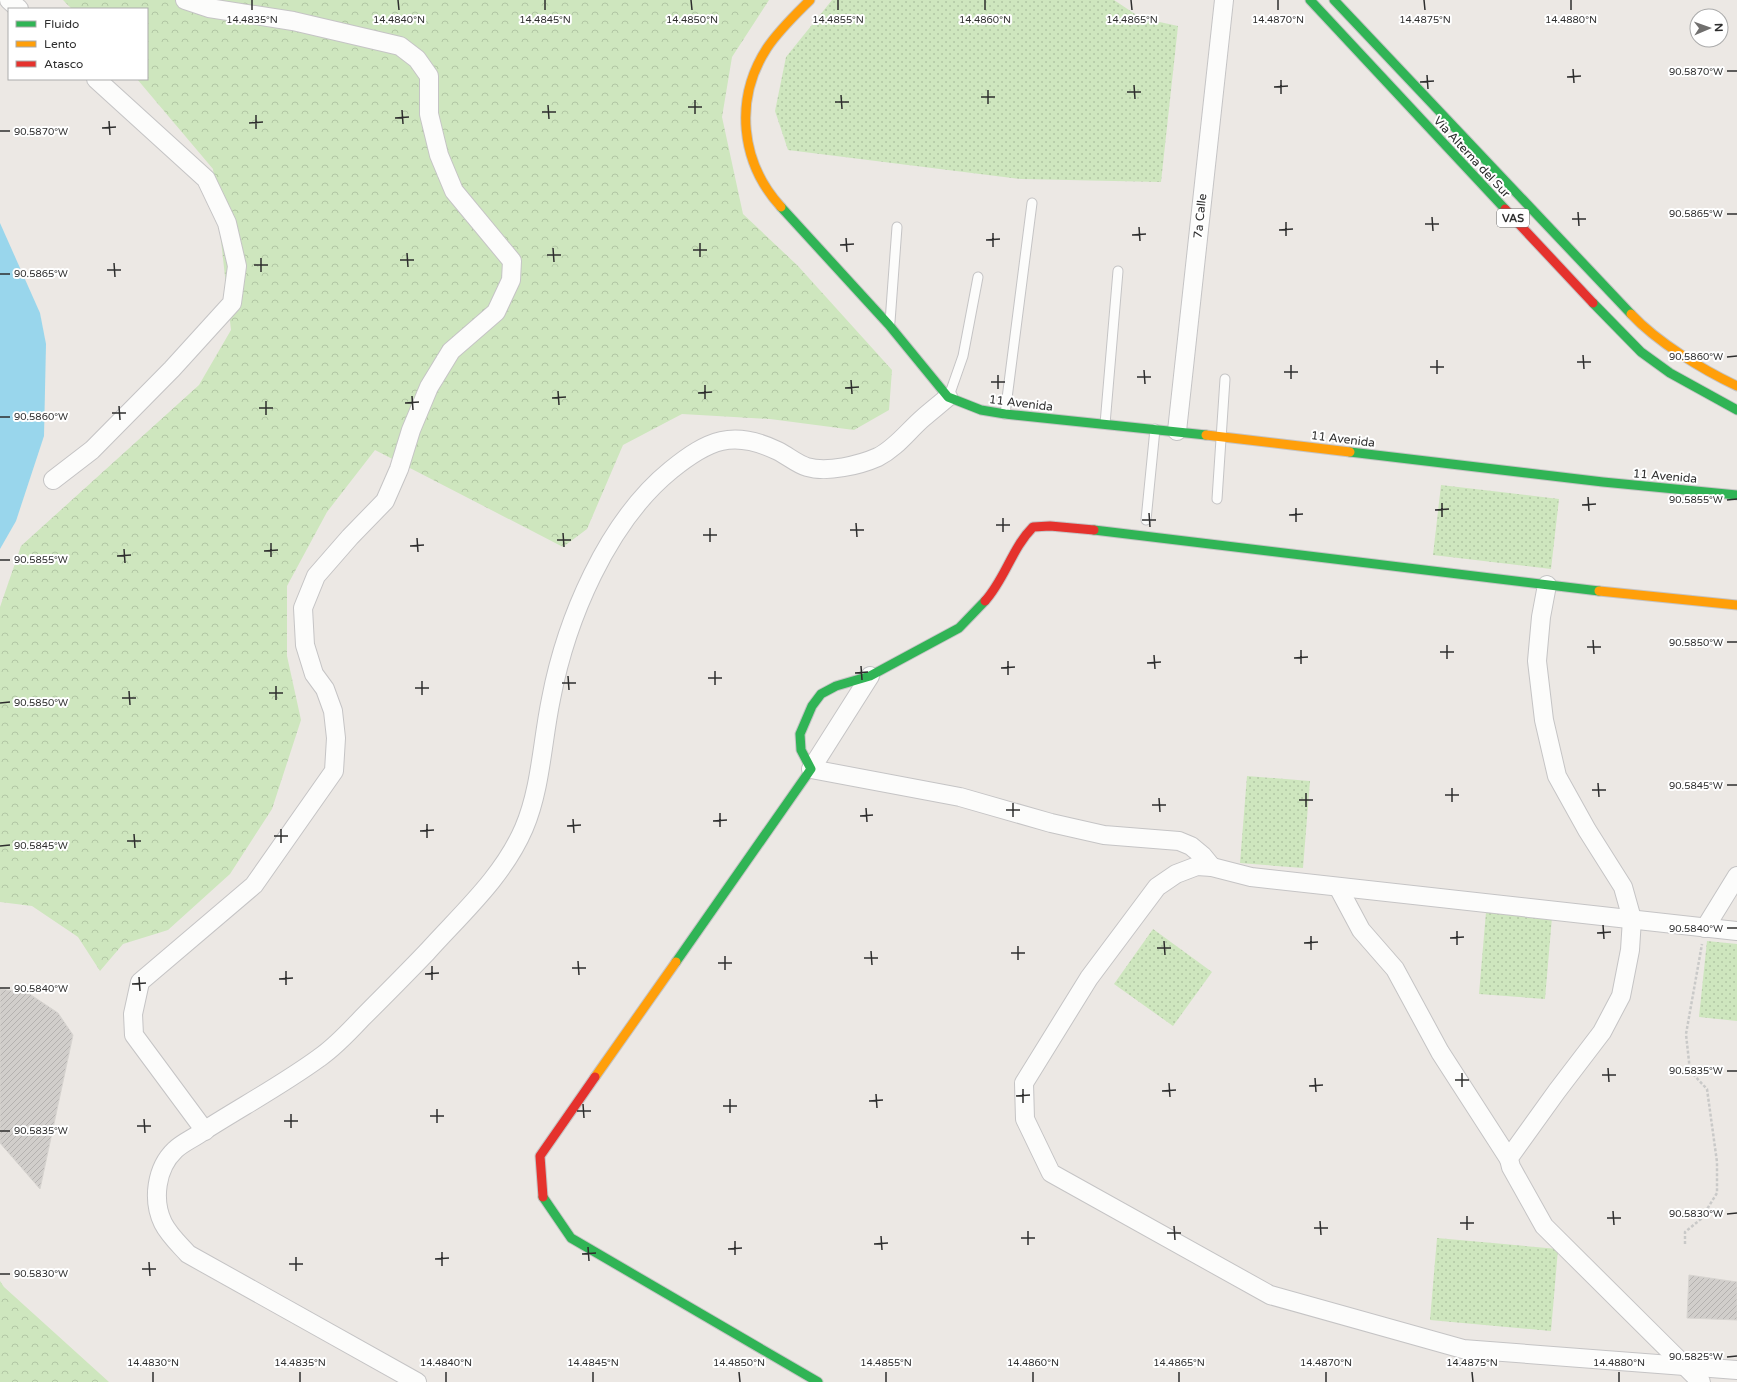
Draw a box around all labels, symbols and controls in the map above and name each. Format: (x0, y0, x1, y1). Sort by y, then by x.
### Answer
legend (8, 8, 148, 80)
north arrow (1689, 8, 1729, 48)
text: 14.4835°N (226, 14, 278, 26)
text: 14.4840°N (373, 14, 425, 26)
text: 14.4845°N (519, 14, 571, 26)
text: 14.4850°N (666, 14, 718, 26)
text: 14.4855°N (812, 14, 864, 26)
text: 14.4860°N (959, 14, 1011, 26)
text: 14.4865°N (1106, 14, 1158, 26)
text: 14.4870°N (1252, 14, 1304, 26)
text: 14.4875°N (1399, 14, 1451, 26)
text: 14.4880°N (1545, 14, 1597, 26)
text: Fluido (44, 17, 79, 31)
text: N (1712, 23, 1725, 32)
text: Lento (44, 37, 77, 51)
text: Atasco (44, 57, 83, 71)
text: 90.5870°W (1669, 66, 1723, 78)
street label: Vía Alterna del Sur (1431, 114, 1513, 201)
text: 90.5870°W (14, 126, 68, 138)
street label: 7a Calle (1191, 193, 1209, 239)
text: 90.5865°W (1669, 208, 1723, 220)
road number: VAS (1497, 209, 1529, 227)
text: 90.5865°W (14, 268, 68, 280)
text: 90.5860°W (1669, 351, 1723, 363)
street label: 11 Avenida (988, 392, 1054, 414)
text: 90.5860°W (14, 411, 68, 423)
street label: 11 Avenida (1310, 428, 1376, 450)
street label: 11 Avenida (1632, 466, 1698, 486)
text: 90.5855°W (1669, 494, 1723, 506)
text: 90.5855°W (14, 554, 68, 566)
text: 90.5850°W (1669, 637, 1723, 649)
text: 90.5850°W (14, 697, 68, 709)
text: 90.5845°W (1669, 780, 1723, 792)
text: 90.5845°W (14, 840, 68, 852)
text: 90.5840°W (1669, 923, 1723, 935)
text: 90.5840°W (14, 983, 68, 995)
text: 90.5835°W (1669, 1065, 1723, 1077)
text: 90.5835°W (14, 1125, 68, 1137)
text: 90.5830°W (1669, 1208, 1723, 1220)
text: 90.5830°W (14, 1268, 68, 1280)
text: 90.5825°W (1669, 1351, 1723, 1363)
text: 14.4830°N (127, 1357, 179, 1369)
text: 14.4835°N (274, 1357, 326, 1369)
text: 14.4840°N (420, 1357, 472, 1369)
text: 14.4845°N (567, 1357, 619, 1369)
text: 14.4850°N (713, 1357, 765, 1369)
text: 14.4855°N (860, 1357, 912, 1369)
text: 14.4860°N (1007, 1357, 1059, 1369)
text: 14.4865°N (1153, 1357, 1205, 1369)
text: 14.4870°N (1300, 1357, 1352, 1369)
text: 14.4875°N (1446, 1357, 1498, 1369)
text: 14.4880°N (1593, 1357, 1645, 1369)

